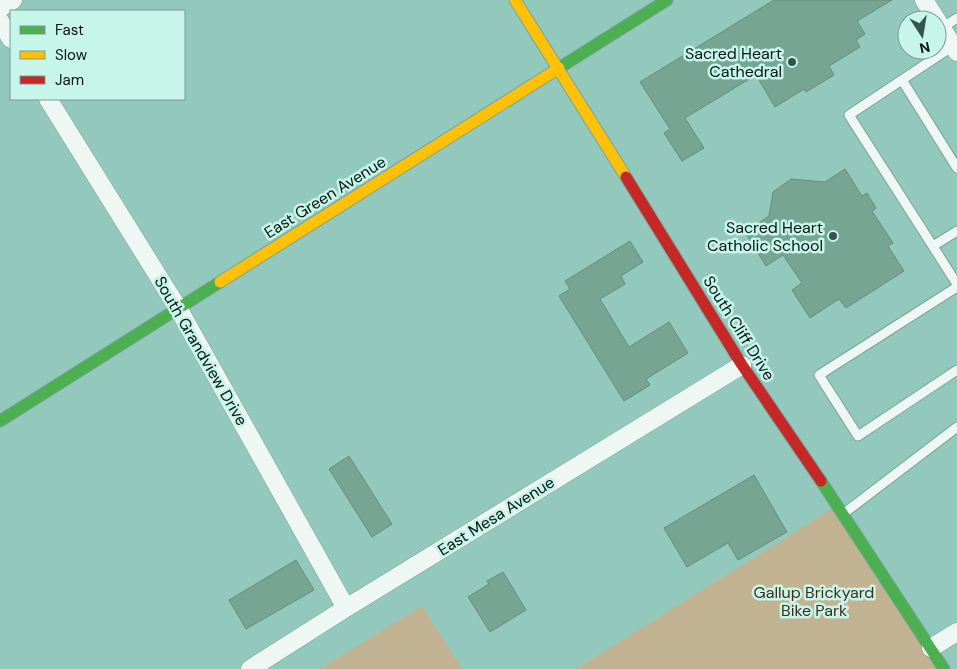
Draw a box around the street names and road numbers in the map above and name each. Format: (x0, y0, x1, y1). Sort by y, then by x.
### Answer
street label: East Green Avenue (260, 151, 390, 243)
street label: South Cliff Drive (698, 272, 780, 384)
street label: South Grandview Drive (150, 273, 252, 429)
street label: East Mesa Avenue (434, 472, 558, 560)

